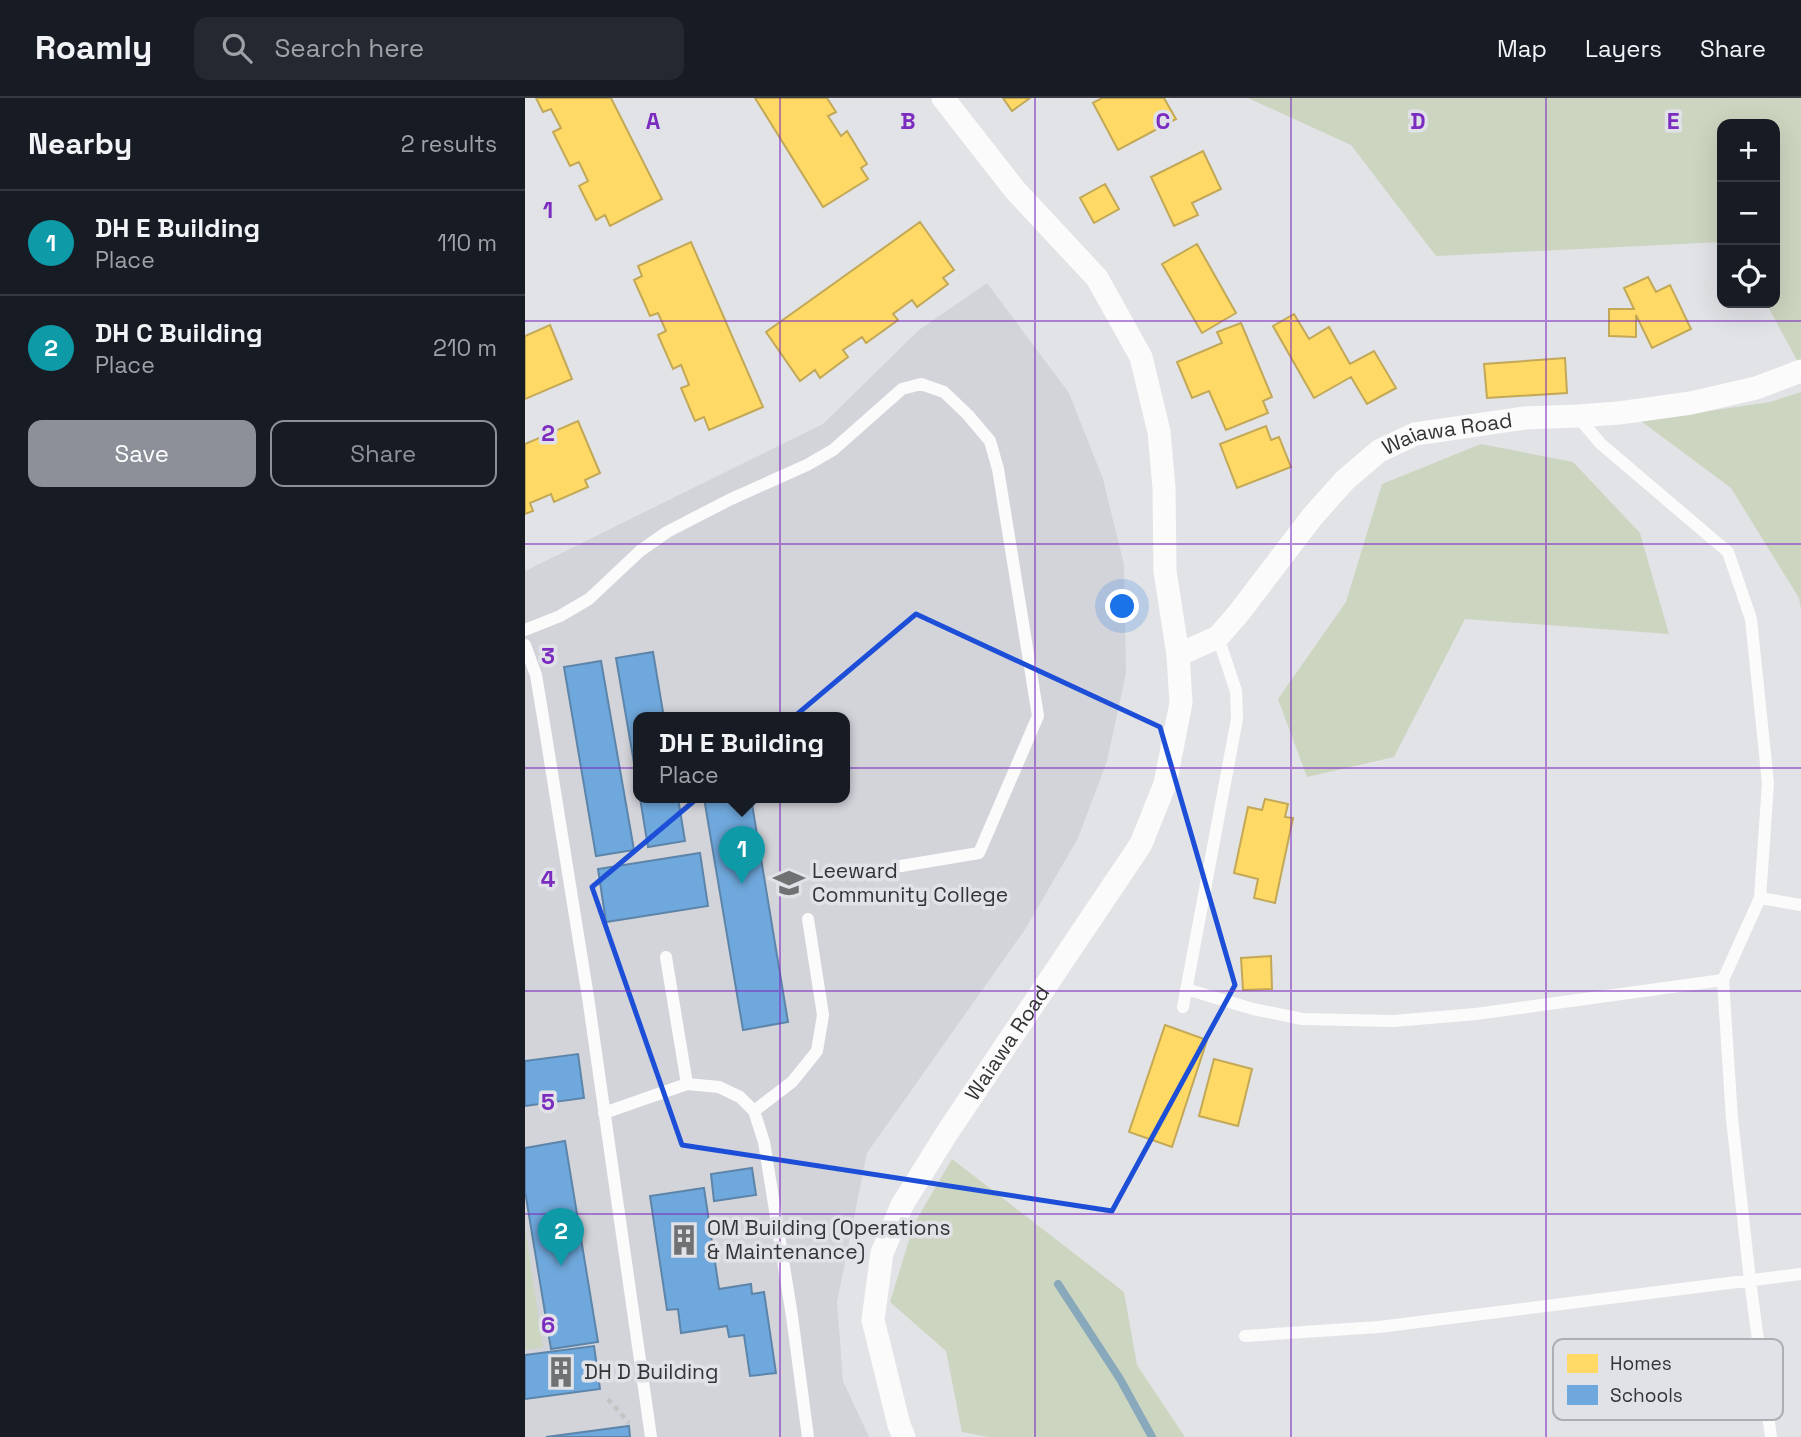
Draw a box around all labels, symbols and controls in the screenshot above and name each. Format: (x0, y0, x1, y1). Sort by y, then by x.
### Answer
search box (194, 17, 684, 80)
text: Roamly (35, 27, 152, 69)
icon: search (218, 29, 256, 67)
text: Search here (274, 31, 424, 65)
text: Map (1497, 33, 1547, 64)
text: Layers (1585, 33, 1662, 64)
text: Share (1700, 33, 1766, 64)
text: A (646, 106, 661, 136)
text: B (900, 106, 916, 136)
text: C (1156, 106, 1170, 136)
text: D (1410, 106, 1426, 136)
text: E (1667, 106, 1679, 136)
map controls (1717, 119, 1780, 308)
button: + (1717, 119, 1780, 182)
text: Nearby (28, 124, 132, 163)
text: 2 results (401, 129, 497, 159)
button: − (1717, 182, 1780, 245)
text: 1 (543, 195, 553, 225)
text: DH E Building (95, 211, 260, 245)
text: 1 (46, 228, 56, 258)
text: 110 m (437, 228, 497, 258)
text: Place (95, 245, 155, 275)
button: locate (1717, 245, 1780, 308)
text: DH C Building (95, 316, 263, 350)
text: 2 (44, 333, 58, 363)
text: 210 m (433, 333, 497, 363)
text: Place (95, 350, 155, 380)
street label: Waiawa Road (1377, 406, 1514, 461)
text: 2 (541, 418, 555, 448)
button: Save (28, 420, 256, 487)
button: Share (270, 420, 497, 487)
your location (1105, 589, 1139, 623)
text: 3 (541, 641, 555, 671)
popup (633, 712, 850, 803)
text: DH E Building (659, 726, 824, 760)
text: Place (659, 760, 719, 790)
pin: 1 (719, 826, 765, 884)
place label: Leeward Community College (812, 857, 1008, 908)
text: 4 (541, 864, 556, 894)
school or university icon: Leeward Community College (772, 866, 806, 900)
street label: Waiawa Road (959, 980, 1055, 1106)
text: 5 (541, 1087, 555, 1117)
pin: 2 (538, 1208, 584, 1266)
place label: OM Building (Operations & Maintenance) (707, 1214, 951, 1265)
building icon: OM Building (Operations & Maintenance) (667, 1223, 701, 1257)
text: 6 (541, 1310, 555, 1340)
legend (1553, 1339, 1783, 1420)
text: Homes (1610, 1351, 1672, 1376)
building icon: DH D Building (544, 1355, 578, 1389)
place label: DH D Building (584, 1358, 718, 1385)
text: Schools (1610, 1383, 1683, 1408)

